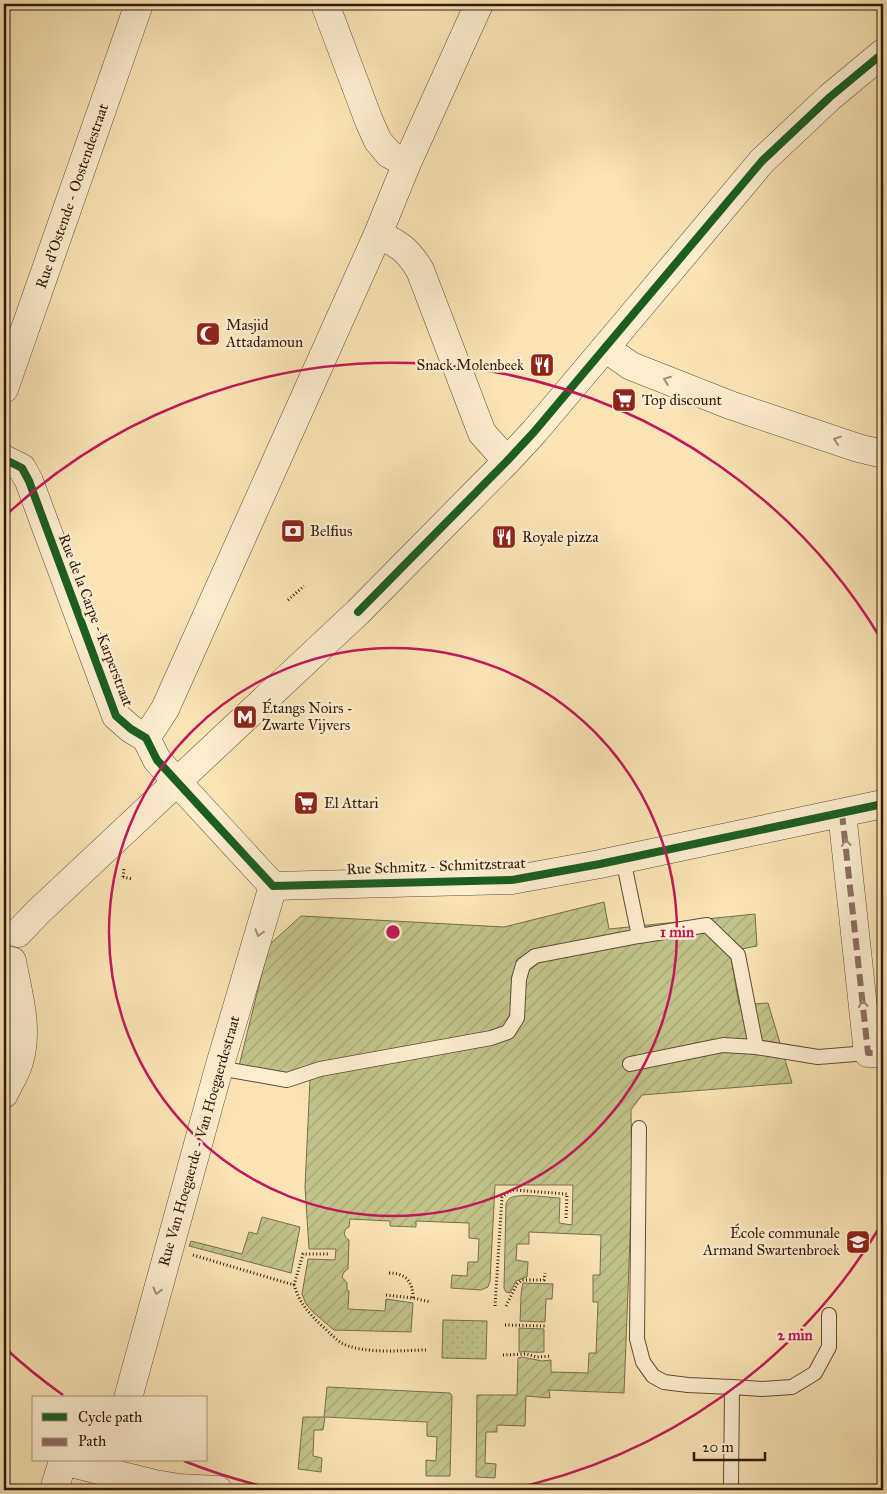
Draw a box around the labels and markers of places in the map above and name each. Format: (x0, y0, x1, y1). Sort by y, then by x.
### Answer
place label: Masjid Attadamoun (225, 316, 303, 351)
mosque icon: Masjid Attadamoun (195, 321, 221, 347)
restaurant icon: Snack Molenbeek (529, 352, 555, 378)
place label: Snack Molenbeek (417, 356, 524, 374)
supermarket icon: Top discount (611, 387, 637, 413)
place label: Top discount (642, 391, 723, 409)
bank icon: Belfius (280, 518, 306, 544)
place label: Belfius (310, 522, 352, 540)
restaurant icon: Royale pizza (491, 524, 517, 550)
place label: Royale pizza (522, 528, 599, 546)
place label: Étangs Noirs - Zwarte Vijvers (262, 698, 353, 734)
metro station icon: Étangs Noirs - Zwarte Vijvers (232, 704, 258, 730)
supermarket icon: El Attari (293, 790, 319, 816)
place label: El Attari (324, 794, 379, 812)
centre of rings (384, 923, 402, 941)
place label: École communale Armand Swartenbroek (702, 1223, 840, 1259)
school or university icon: École communale Armand Swartenbroek (845, 1229, 871, 1255)

